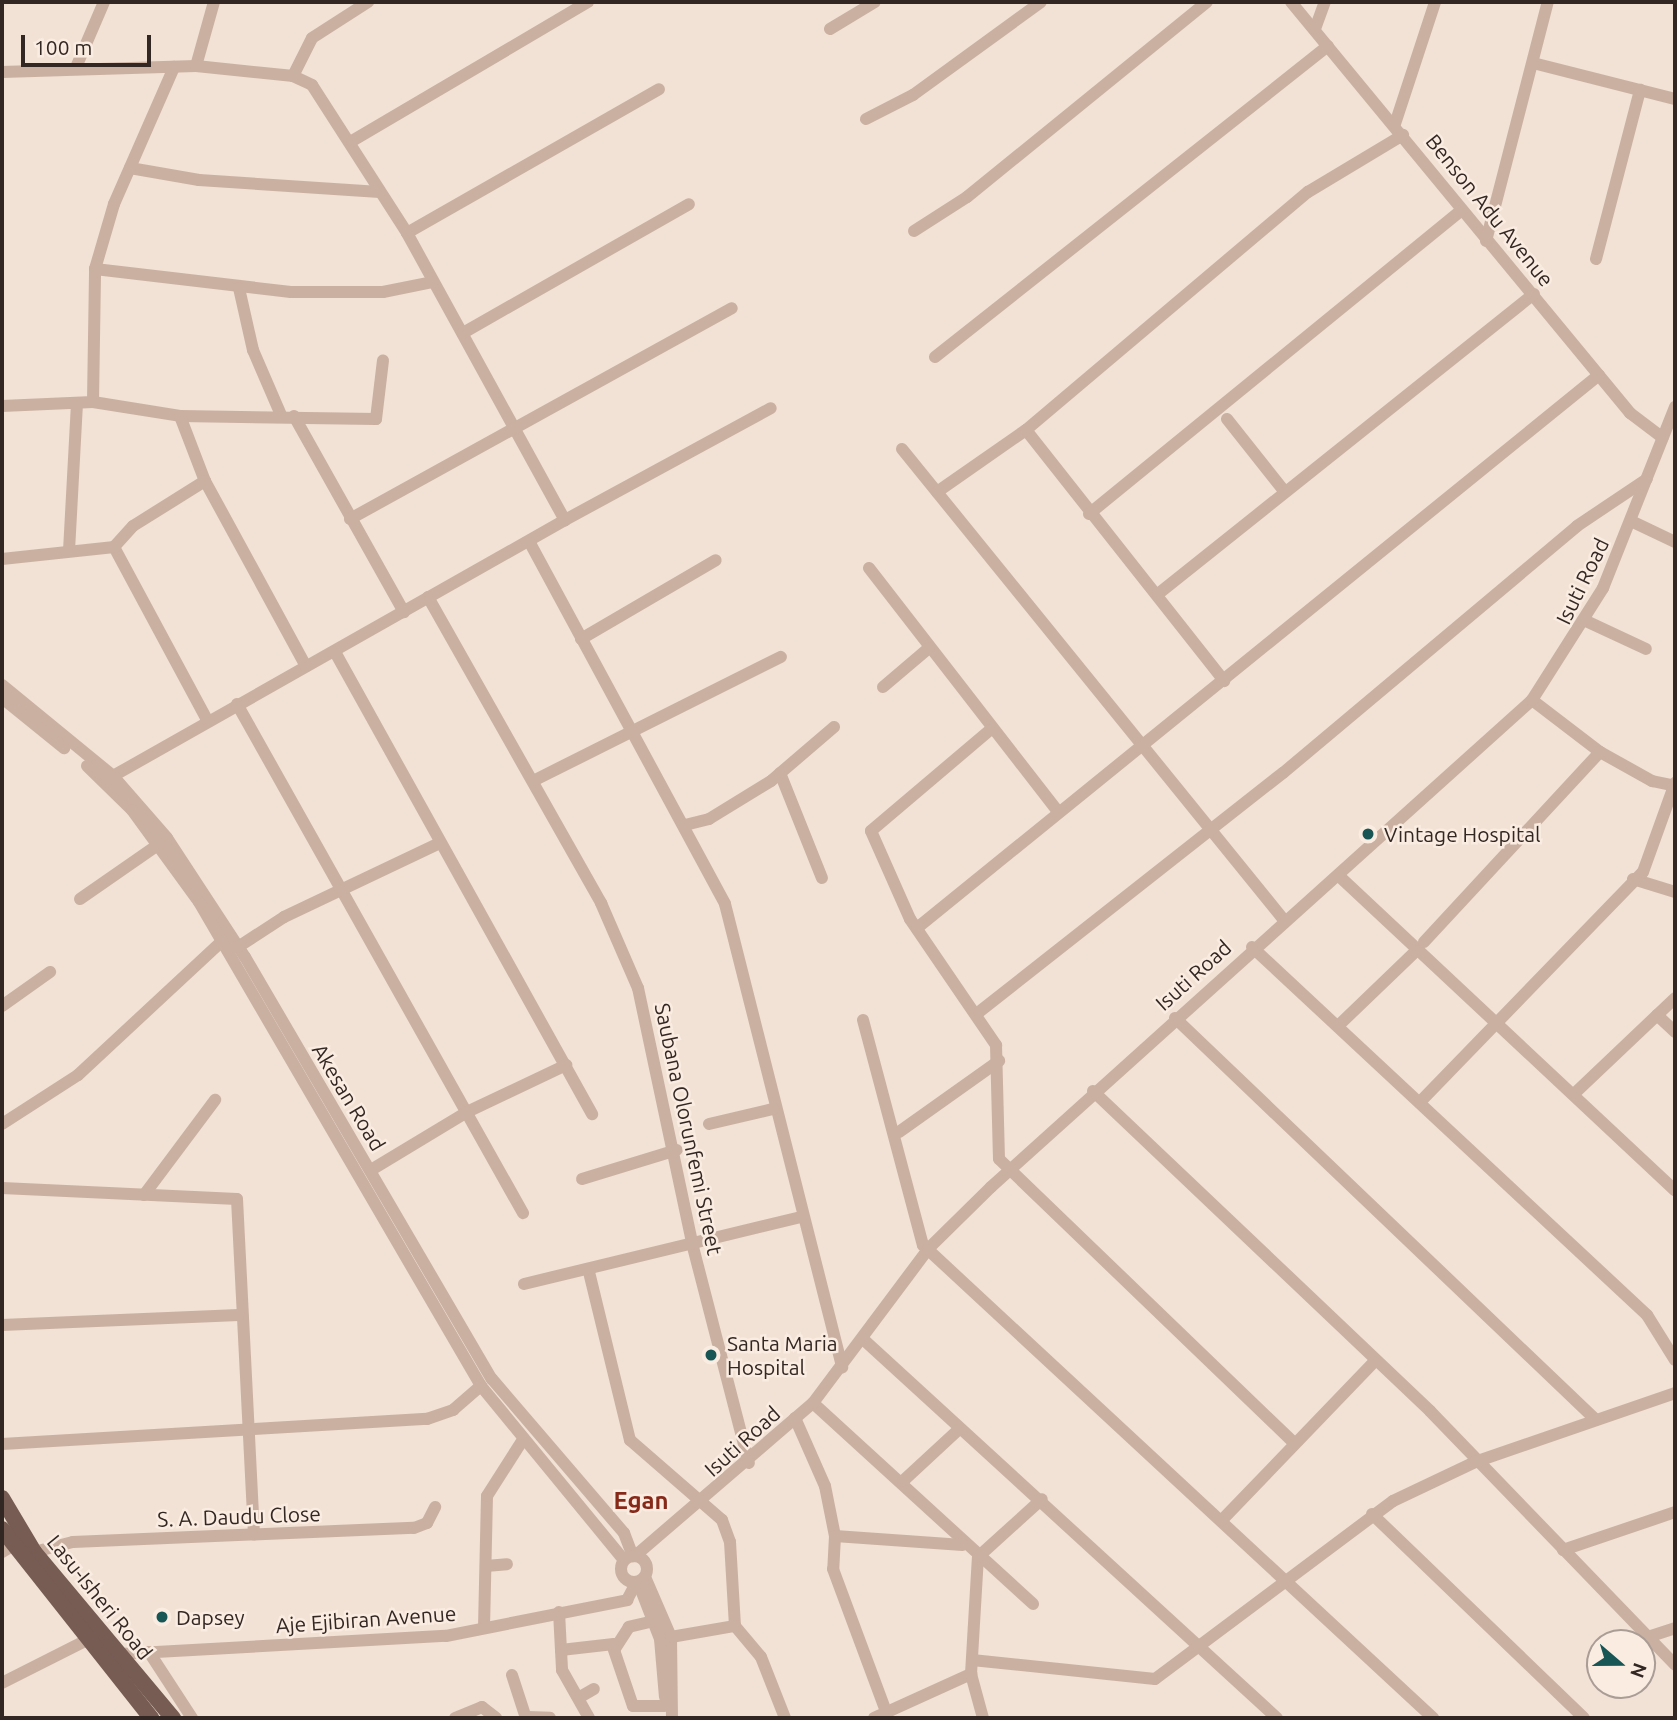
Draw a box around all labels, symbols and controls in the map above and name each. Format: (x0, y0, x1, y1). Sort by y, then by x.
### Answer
scale bar (24, 21, 154, 65)
text: 100 m (34, 35, 92, 59)
street label: Benson Adu Avenue (1421, 129, 1559, 291)
street label: Isuti Road (1550, 534, 1614, 628)
place label: Vintage Hospital (1384, 821, 1541, 847)
marker: Vintage Hospital (1358, 824, 1378, 844)
street label: Isuti Road (1150, 935, 1236, 1015)
street label: Saubana Olorunfemi Street (650, 1001, 728, 1257)
street label: Akesan Road (307, 1039, 391, 1155)
place label: Santa Maria Hospital (727, 1330, 838, 1380)
marker: Santa Maria Hospital (701, 1345, 721, 1365)
street label: Isuti Road (699, 1401, 785, 1481)
district label: Egan (613, 1487, 669, 1515)
street label: S. A. Daudu Close (157, 1501, 321, 1531)
street label: Lasu-Isheri Road (42, 1530, 158, 1664)
street label: Aje Ejibiran Avenue (275, 1600, 457, 1638)
place label: Dapsey (176, 1604, 245, 1630)
marker: Dapsey (154, 1609, 170, 1625)
north arrow (1586, 1629, 1656, 1699)
text: N (1626, 1660, 1652, 1681)

